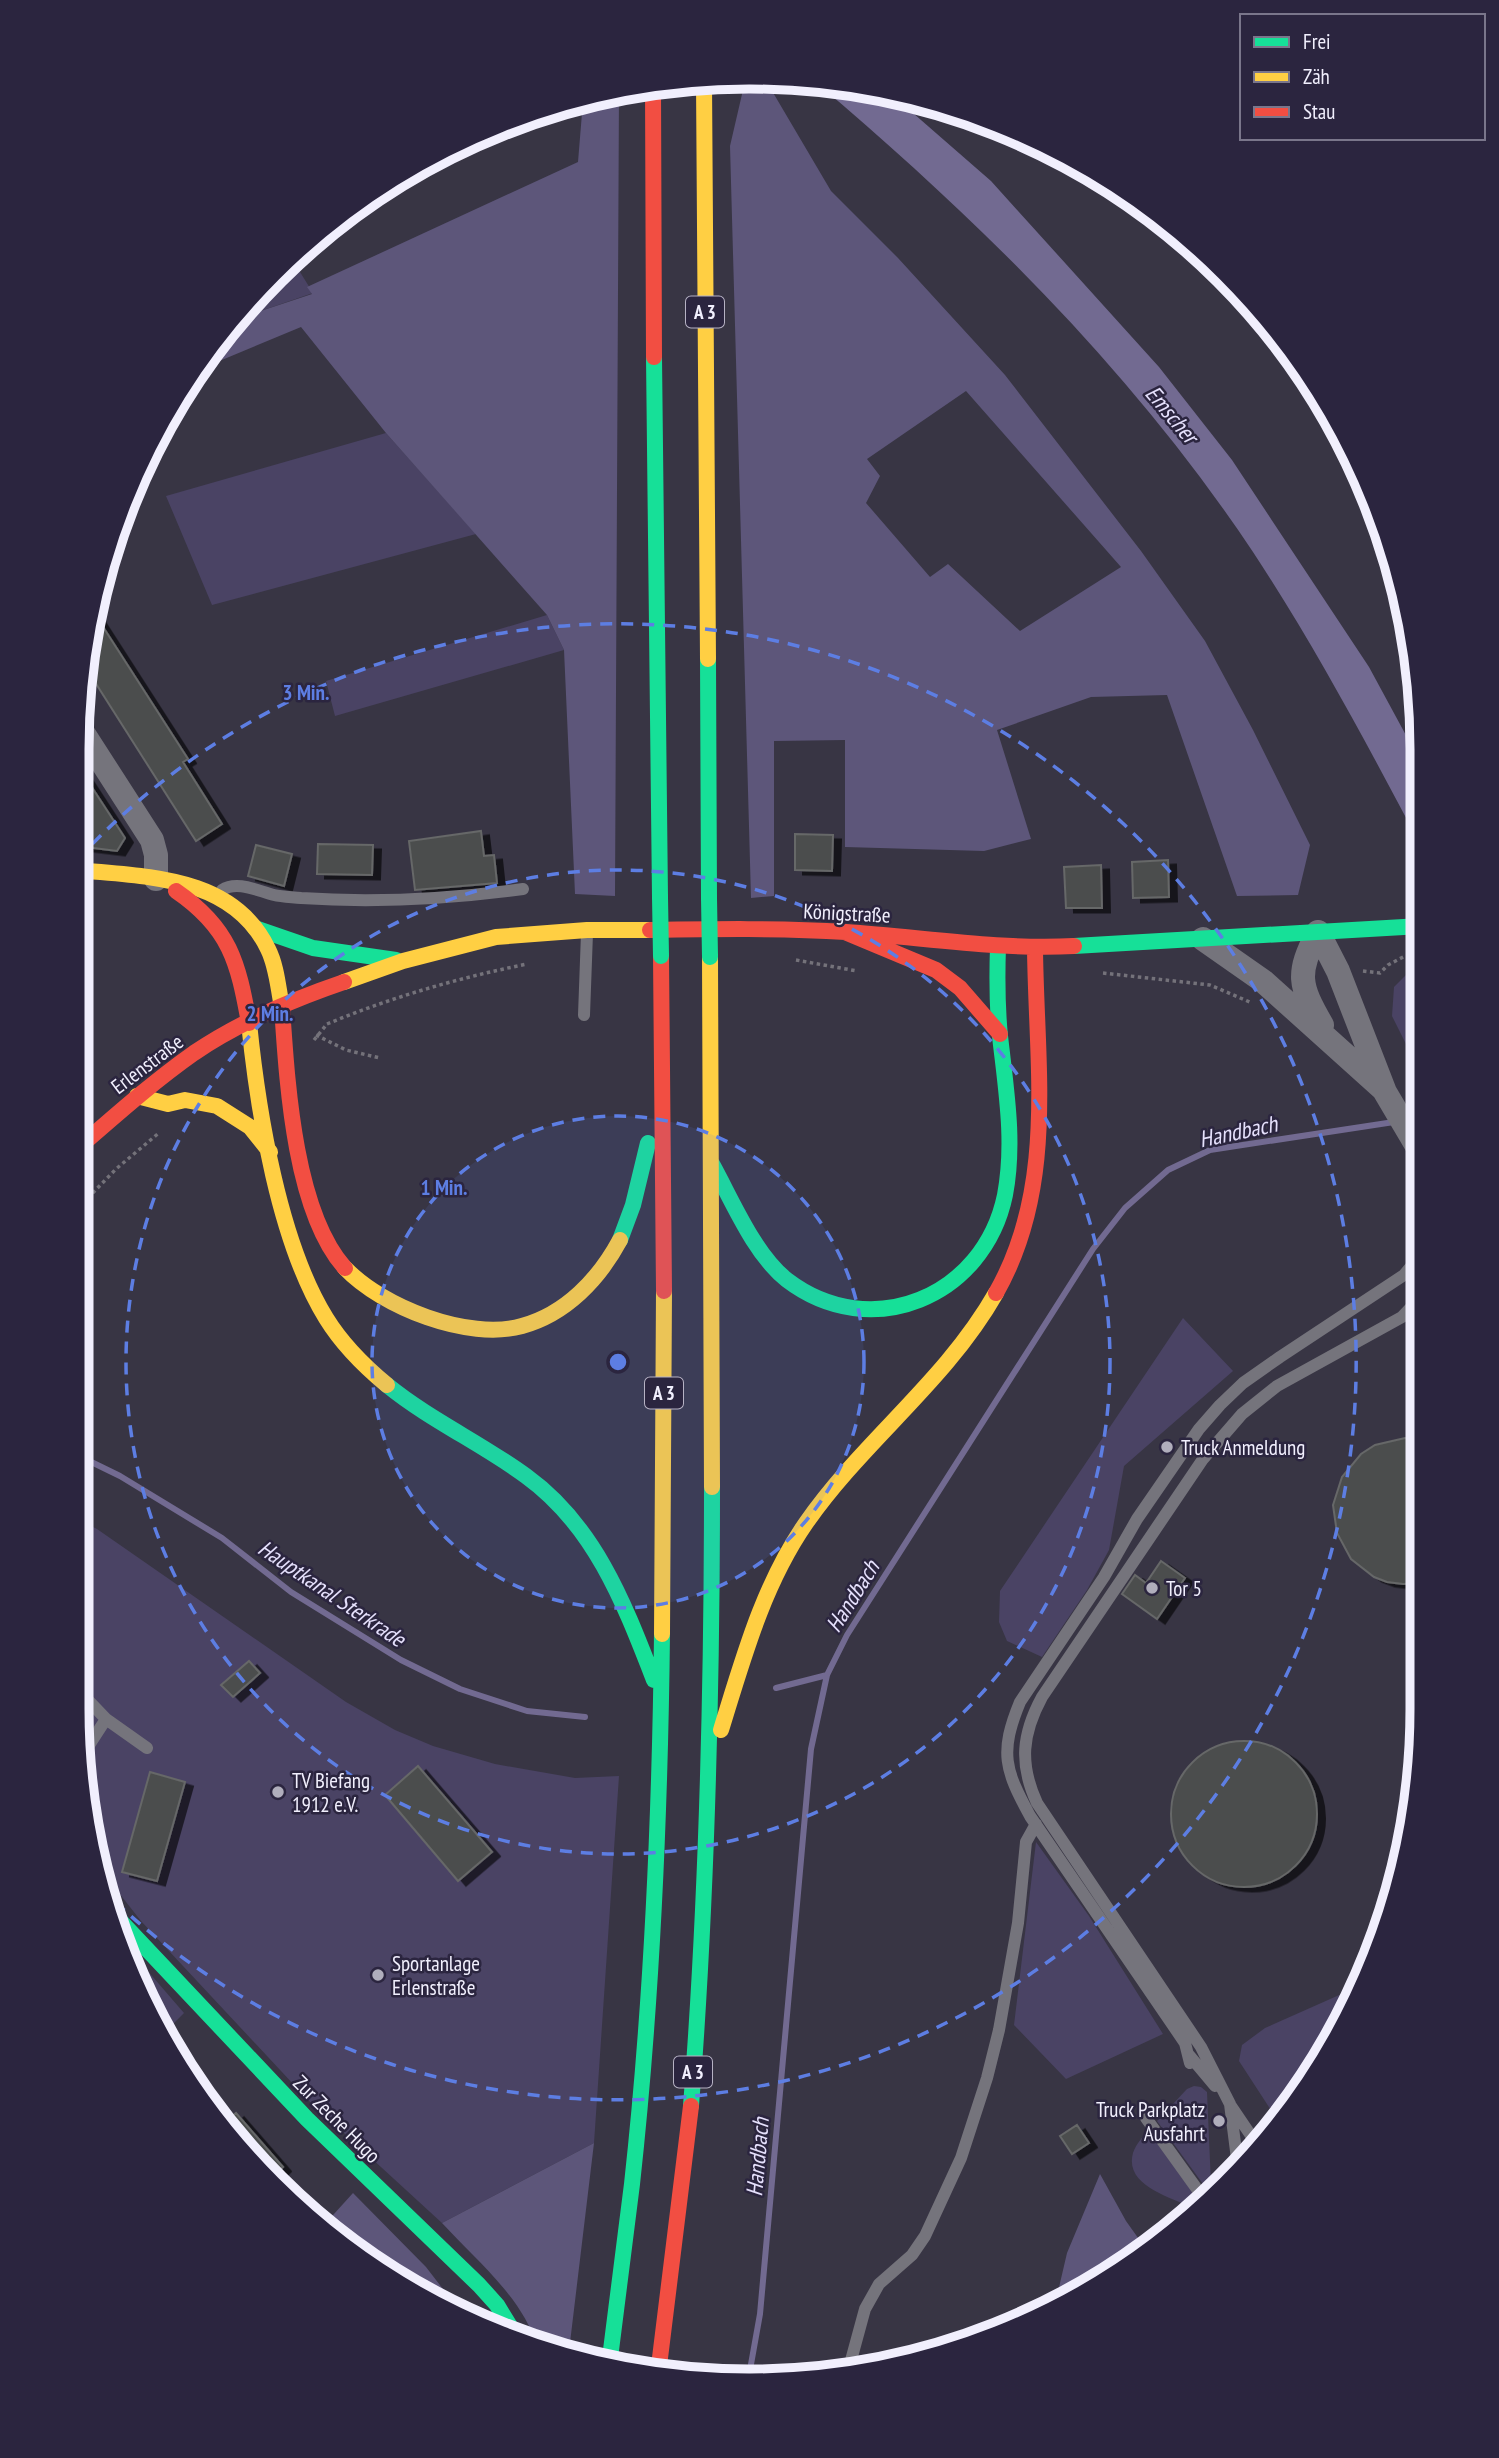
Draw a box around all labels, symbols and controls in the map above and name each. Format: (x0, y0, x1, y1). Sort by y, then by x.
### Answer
legend (1240, 14, 1485, 140)
text: Frei (1303, 28, 1331, 55)
text: Zäh (1303, 63, 1330, 90)
text: Stau (1303, 98, 1335, 125)
road number: A 3 (686, 296, 724, 328)
water label: Emscher (1139, 379, 1207, 452)
text: 3 Min. (283, 679, 329, 706)
street label: Königstraße (803, 897, 891, 929)
text: 2 Min. (247, 1000, 293, 1027)
street label: Erlenstraße (106, 1028, 188, 1100)
water label: Handbach (1196, 1108, 1282, 1153)
text: 1 Min. (421, 1174, 467, 1201)
centre of rings (606, 1350, 630, 1374)
road number: A 3 (645, 1378, 683, 1408)
place label: Truck Anmeldung (1181, 1434, 1305, 1461)
marker: Truck Anmeldung (1159, 1439, 1175, 1455)
water label: Hauptkanal Sterkrade (253, 1533, 412, 1654)
water label: Handbach (819, 1553, 886, 1637)
place label: Tor 5 (1166, 1575, 1202, 1602)
marker: Tor 5 (1144, 1580, 1160, 1596)
place label: TV Biefang 1912 e.V. (292, 1767, 370, 1818)
marker: TV Biefang 1912 e.V. (270, 1784, 286, 1800)
place label: Sportanlage Erlenstraße (392, 1950, 480, 2001)
marker: Sportanlage Erlenstraße (370, 1967, 386, 1983)
road number: A 3 (674, 2056, 712, 2088)
street label: Zur Zeche Hugo (287, 2069, 387, 2169)
place label: Truck Parkplatz Ausfahrt (1096, 2096, 1205, 2147)
marker: Truck Parkplatz Ausfahrt (1211, 2113, 1227, 2129)
water label: Handbach (739, 2114, 775, 2198)

